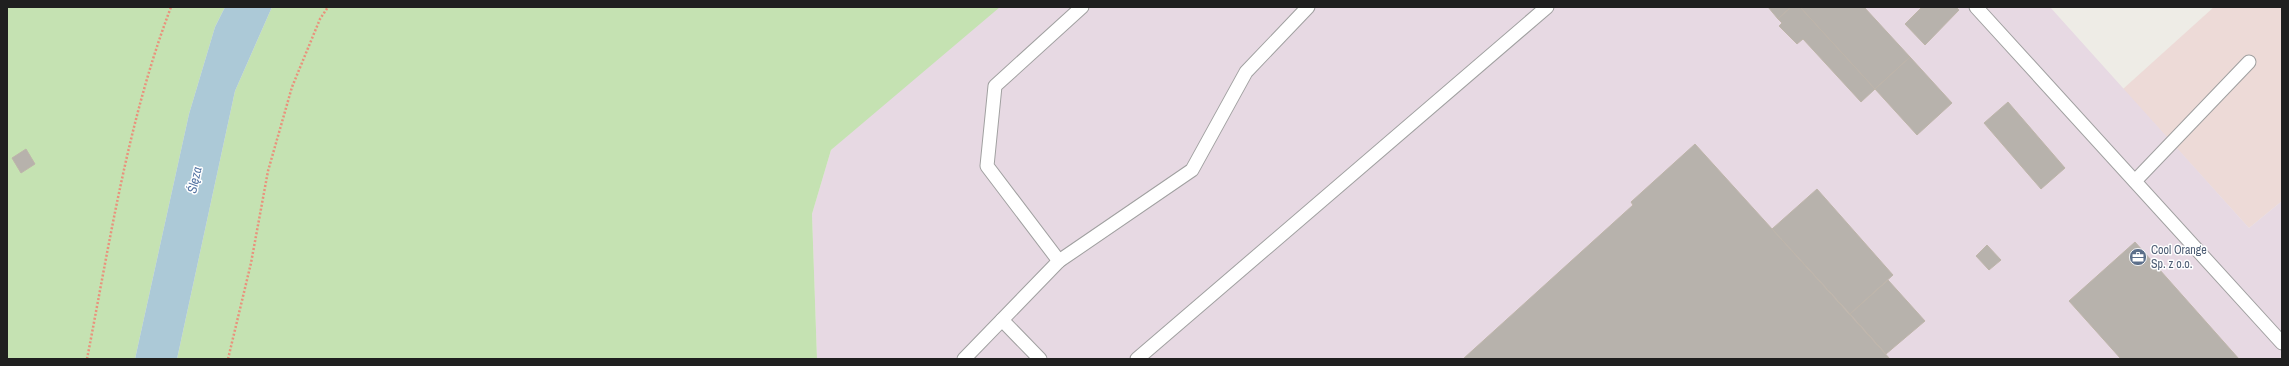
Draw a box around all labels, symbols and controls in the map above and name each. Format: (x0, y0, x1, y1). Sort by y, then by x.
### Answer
water label: Ślęza (183, 165, 206, 195)
place label: Cool Orange Sp. z o.o. (2151, 242, 2207, 272)
office icon: Cool Orange Sp. z o.o. (2128, 247, 2148, 267)

